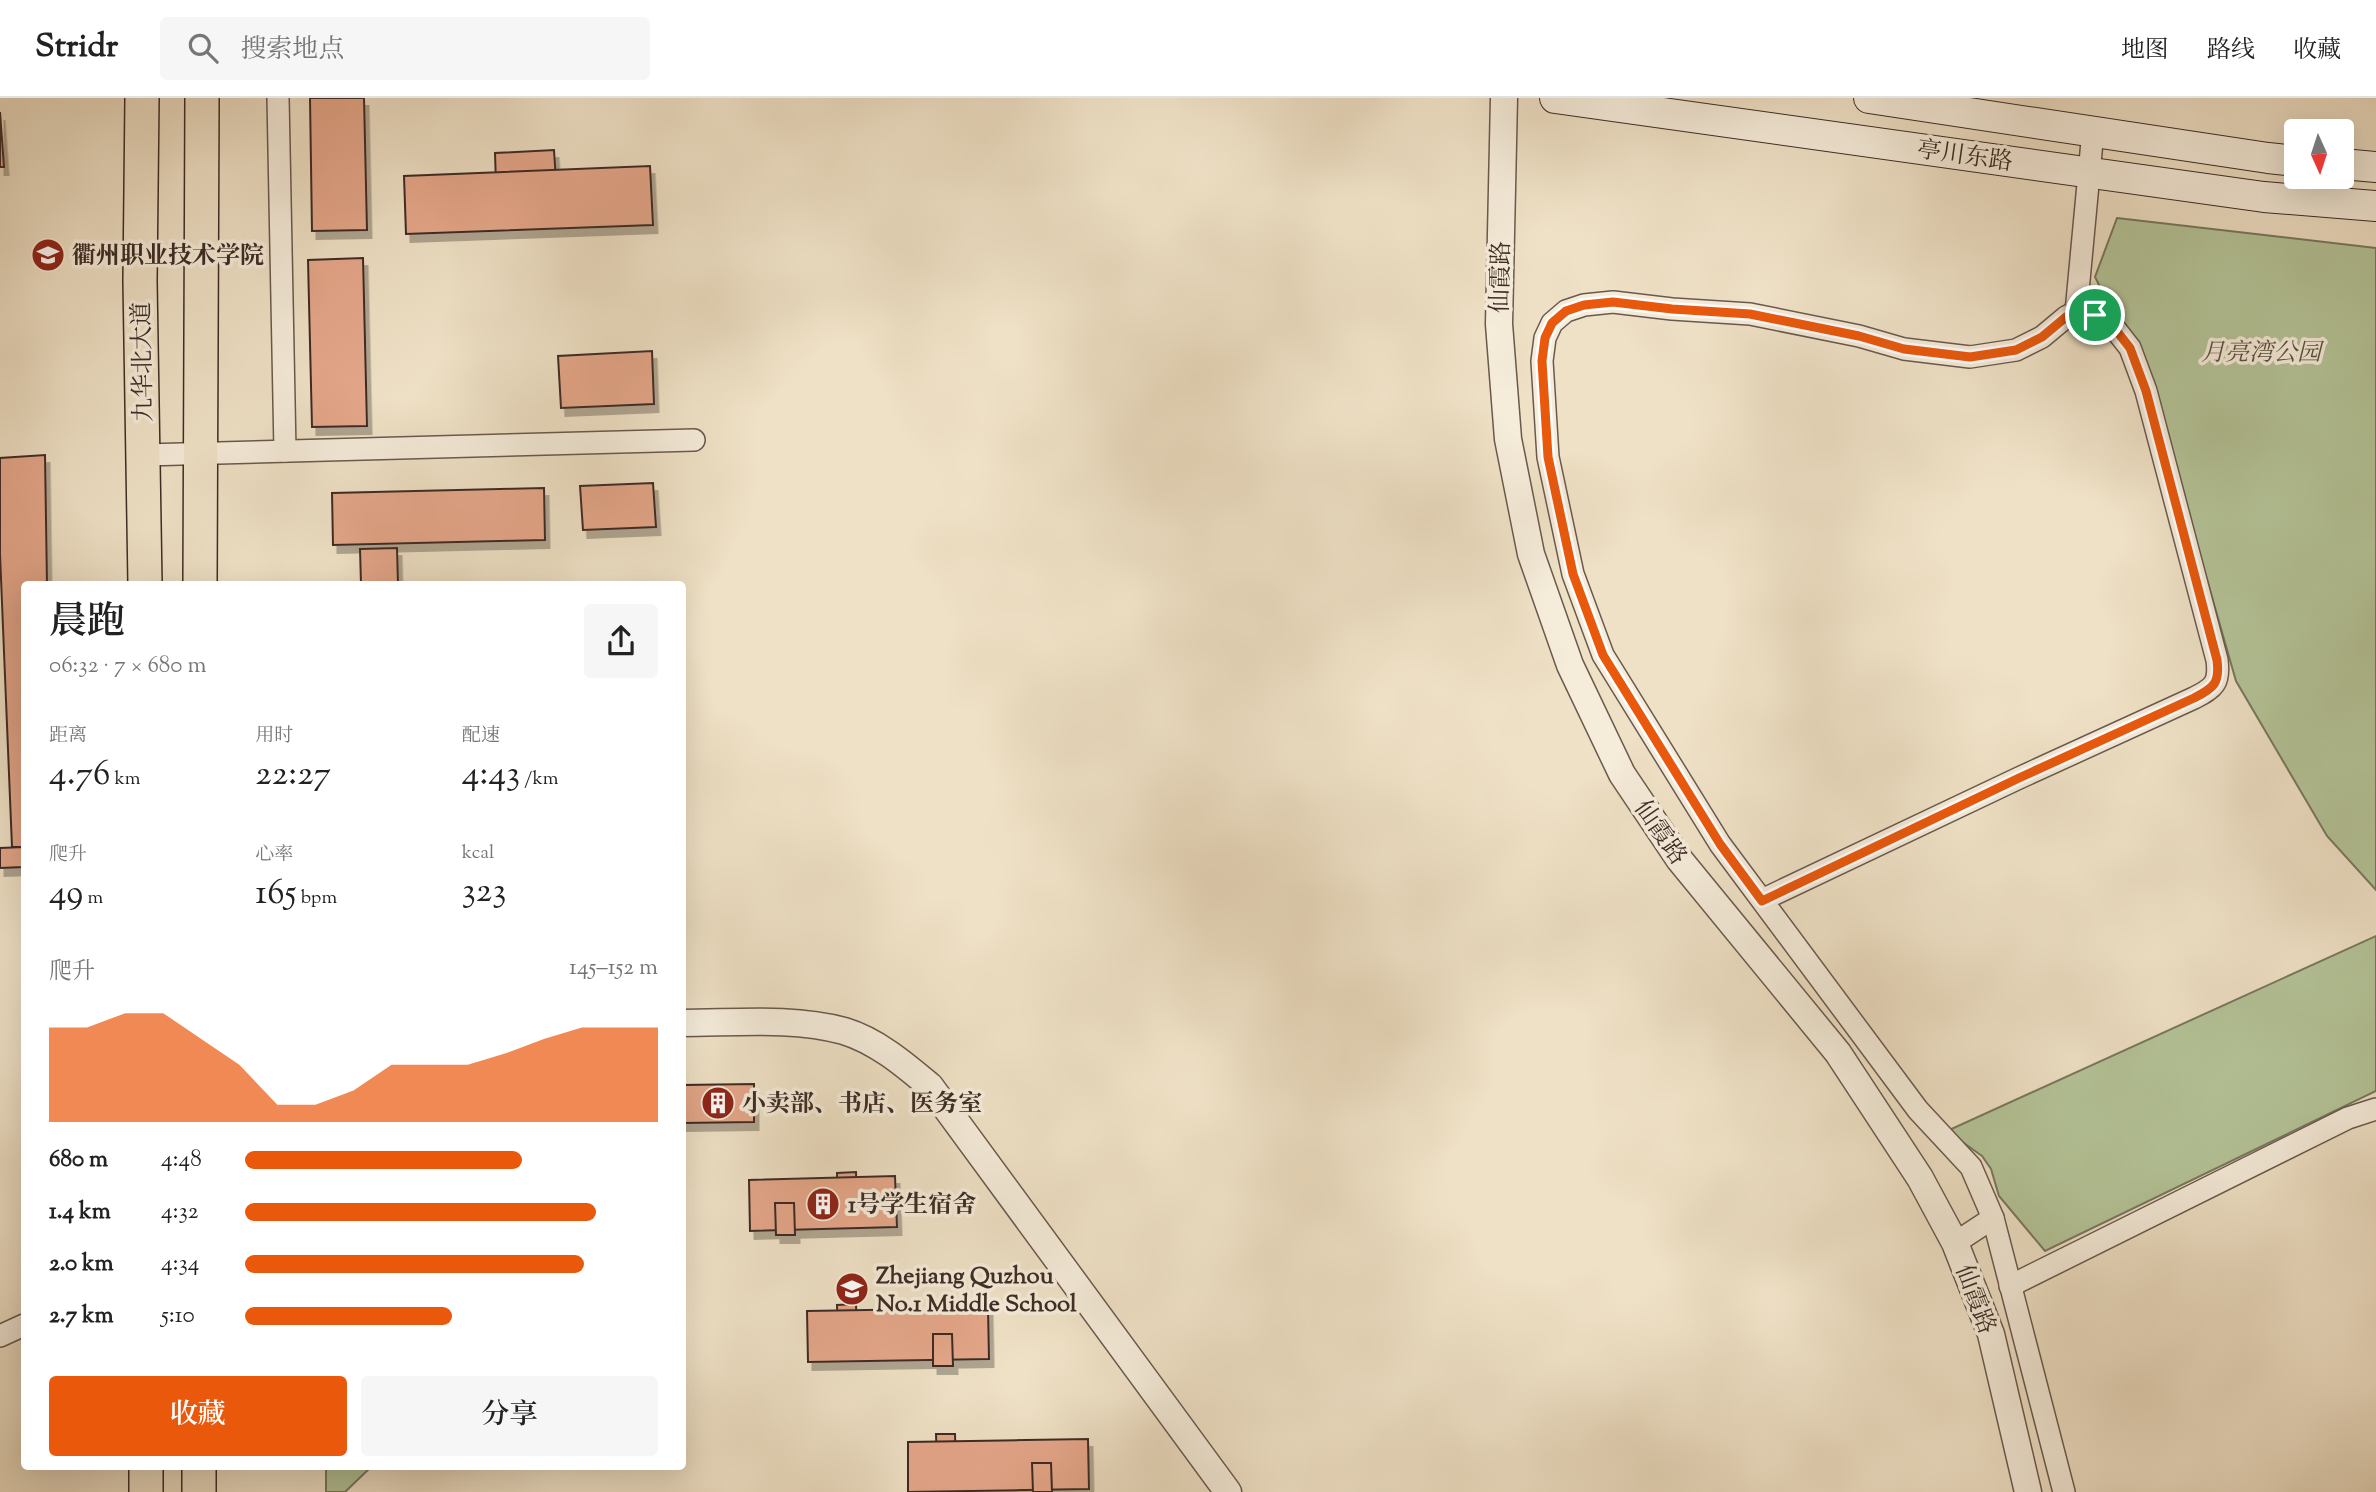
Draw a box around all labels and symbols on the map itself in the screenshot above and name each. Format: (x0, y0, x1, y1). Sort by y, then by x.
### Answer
north arrow (2284, 119, 2354, 189)
street label: 亭川东路 (1915, 133, 2015, 180)
school or university icon: 衢州职业技术学院 (29, 236, 67, 274)
place label: 衢州职业技术学院 (72, 240, 264, 274)
street label: 仙霞路 (1484, 241, 1520, 313)
pin (2065, 285, 2125, 345)
street label: 九华北大道 (126, 302, 162, 422)
park label: 月亮湾公园 (2201, 337, 2325, 371)
street label: 仙霞路 (1625, 794, 1694, 872)
building icon: 小卖部、书店、医务室 (699, 1084, 737, 1122)
place label: 小卖部、书店、医务室 (742, 1088, 982, 1122)
building icon: 1号学生宿舍 (804, 1185, 842, 1223)
place label: 1号学生宿舍 (848, 1189, 976, 1223)
place label: Zhejiang Quzhou No.1 Middle School (876, 1260, 1077, 1322)
street label: 仙霞路 (1945, 1260, 2003, 1339)
school or university icon: Zhejiang Quzhou No.1 Middle School (833, 1270, 871, 1308)

